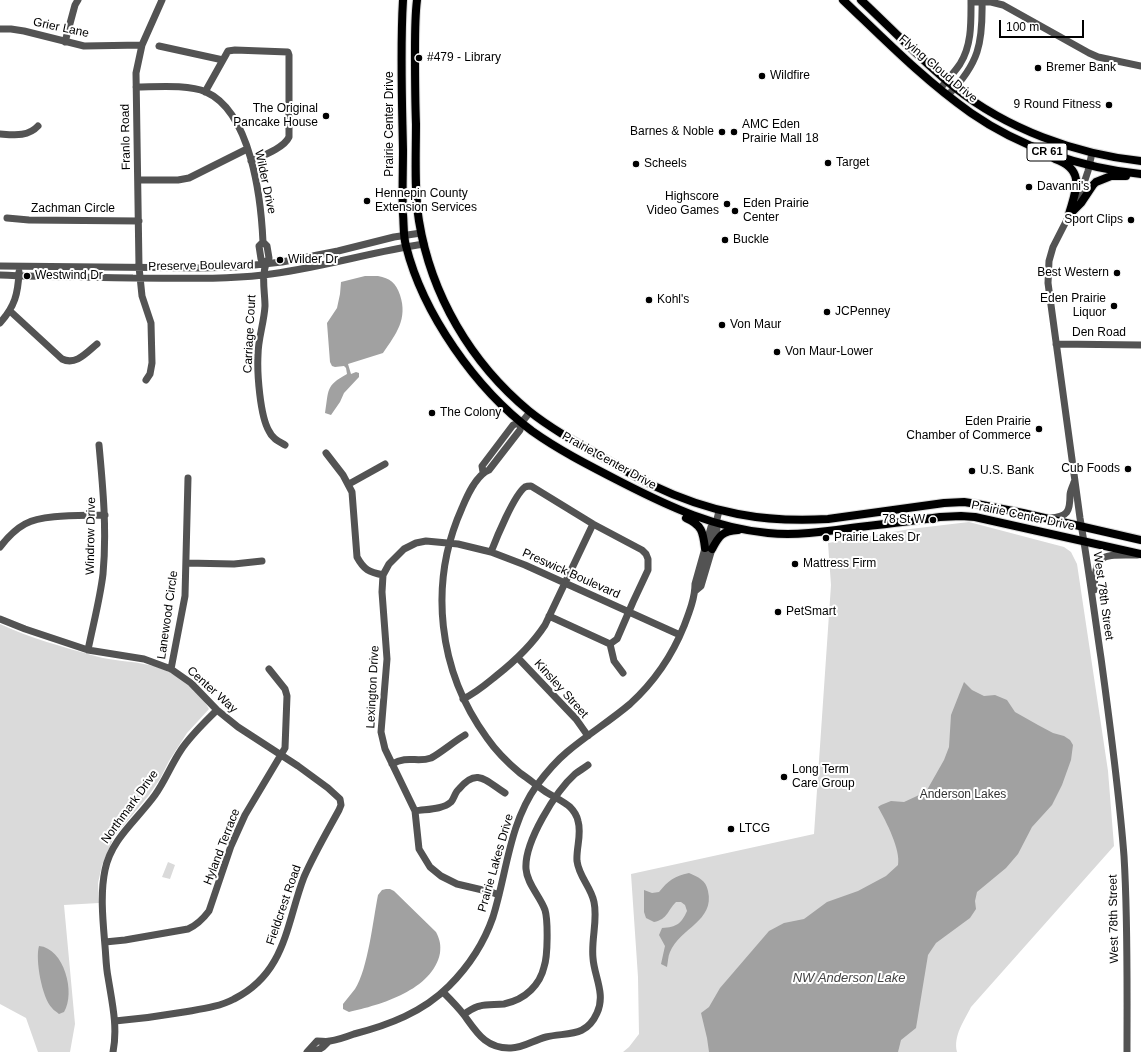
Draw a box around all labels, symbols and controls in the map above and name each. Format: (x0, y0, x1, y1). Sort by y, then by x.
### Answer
scale bar (1001, 12, 1086, 38)
street label: Grier Lane (32, 15, 90, 41)
text: 100 m (1006, 20, 1039, 34)
street label: Flying Cloud Drive (896, 32, 980, 106)
place label: #479 - Library (427, 51, 501, 65)
marker: #479 - Library (414, 53, 424, 63)
place label: Bremer Bank (1046, 61, 1116, 75)
marker: Bremer Bank (1033, 63, 1043, 73)
place label: Wildfire (770, 69, 810, 83)
street label: Prairie Center Drive (383, 71, 397, 177)
marker: Wildfire (757, 71, 767, 81)
place label: 9 Round Fitness (1014, 98, 1101, 112)
marker: 9 Round Fitness (1104, 100, 1114, 110)
place label: The Original Pancake House (233, 102, 318, 130)
street label: Franlo Road (118, 104, 134, 170)
marker: The Original Pancake House (321, 111, 331, 121)
place label: AMC Eden Prairie Mall 18 (742, 118, 819, 146)
place label: Barnes & Noble (630, 125, 714, 139)
marker: Barnes & Noble (717, 127, 727, 137)
marker: AMC Eden Prairie Mall 18 (729, 127, 739, 137)
road number: CR 61 (1027, 143, 1067, 161)
street label: Wilder Drive (251, 149, 279, 215)
place label: Target (836, 156, 869, 170)
place label: Scheels (644, 157, 687, 171)
marker: Target (823, 158, 833, 168)
marker: Scheels (631, 159, 641, 169)
place label: Davanni's (1037, 180, 1089, 194)
marker: Davanni's (1024, 182, 1034, 192)
place label: Hennepin County Extension Services (375, 187, 477, 215)
place label: Highscore Video Games (647, 190, 719, 218)
marker: Hennepin County Extension Services (362, 196, 372, 206)
place label: Eden Prairie Center (743, 197, 809, 225)
marker: Highscore Video Games (722, 199, 732, 209)
street label: Zachman Circle (31, 202, 115, 216)
marker: Eden Prairie Center (730, 206, 740, 216)
place label: Sport Clips (1064, 213, 1123, 227)
marker: Sport Clips (1126, 215, 1136, 225)
place label: Buckle (733, 233, 769, 247)
marker: Buckle (720, 235, 730, 245)
place label: Wilder Dr (288, 253, 338, 267)
marker: Wilder Dr (275, 255, 285, 265)
street label: Preserve Boulevard (148, 258, 254, 274)
place label: Best Western (1037, 266, 1109, 280)
marker: Best Western (1112, 268, 1122, 278)
place label: Westwind Dr (35, 269, 103, 283)
marker: Westwind Dr (22, 271, 32, 281)
place label: Eden Prairie Liquor (1040, 292, 1106, 320)
place label: Kohl's (657, 293, 689, 307)
street label: Carriage Court (241, 294, 259, 374)
marker: Kohl's (644, 295, 654, 305)
marker: Eden Prairie Liquor (1109, 301, 1119, 311)
place label: JCPenney (835, 305, 890, 319)
marker: JCPenney (822, 307, 832, 317)
place label: Von Maur (730, 318, 781, 332)
marker: Von Maur (717, 320, 727, 330)
street label: Den Road (1072, 326, 1126, 340)
place label: Von Maur-Lower (785, 345, 873, 359)
marker: Von Maur-Lower (772, 347, 782, 357)
place label: The Colony (440, 406, 501, 420)
marker: The Colony (427, 408, 437, 418)
place label: Eden Prairie Chamber of Commerce (906, 415, 1031, 443)
marker: Eden Prairie Chamber of Commerce (1034, 424, 1044, 434)
street label: Prairie Center Drive (559, 429, 659, 493)
place label: Cub Foods (1061, 462, 1120, 476)
place label: U.S. Bank (980, 464, 1034, 478)
marker: Cub Foods (1123, 464, 1133, 474)
marker: U.S. Bank (967, 466, 977, 476)
street label: Windrow Drive (83, 497, 99, 575)
street label: Prairie Center Drive (970, 498, 1076, 534)
place label: 78 St W (882, 513, 925, 527)
marker: 78 St W (928, 515, 938, 525)
place label: Prairie Lakes Dr (834, 531, 920, 545)
marker: Prairie Lakes Dr (821, 533, 831, 543)
street label: Preswick Boulevard (520, 546, 622, 602)
street label: West 78th Street (1090, 551, 1116, 641)
place label: Mattress Firm (803, 557, 876, 571)
marker: Mattress Firm (790, 559, 800, 569)
street label: Lanewood Circle (155, 570, 181, 660)
place label: PetSmart (786, 605, 836, 619)
marker: PetSmart (773, 607, 783, 617)
street label: Lexington Drive (364, 645, 382, 729)
street label: Kinsley Street (531, 657, 591, 721)
street label: Center Way (184, 664, 240, 716)
place label: Long Term Care Group (792, 763, 855, 791)
street label: Northmark Drive (99, 767, 161, 847)
marker: Long Term Care Group (779, 772, 789, 782)
park label: Anderson Lakes (920, 788, 1006, 802)
street label: Hyland Terrace (201, 807, 243, 887)
street label: Prairie Lakes Drive (475, 812, 517, 914)
place label: LTCG (739, 822, 770, 836)
marker: LTCG (726, 824, 736, 834)
street label: Fieldcrest Road (264, 863, 304, 947)
street label: West 78th Street (1106, 874, 1122, 964)
water label: NW Anderson Lake (793, 970, 905, 986)

